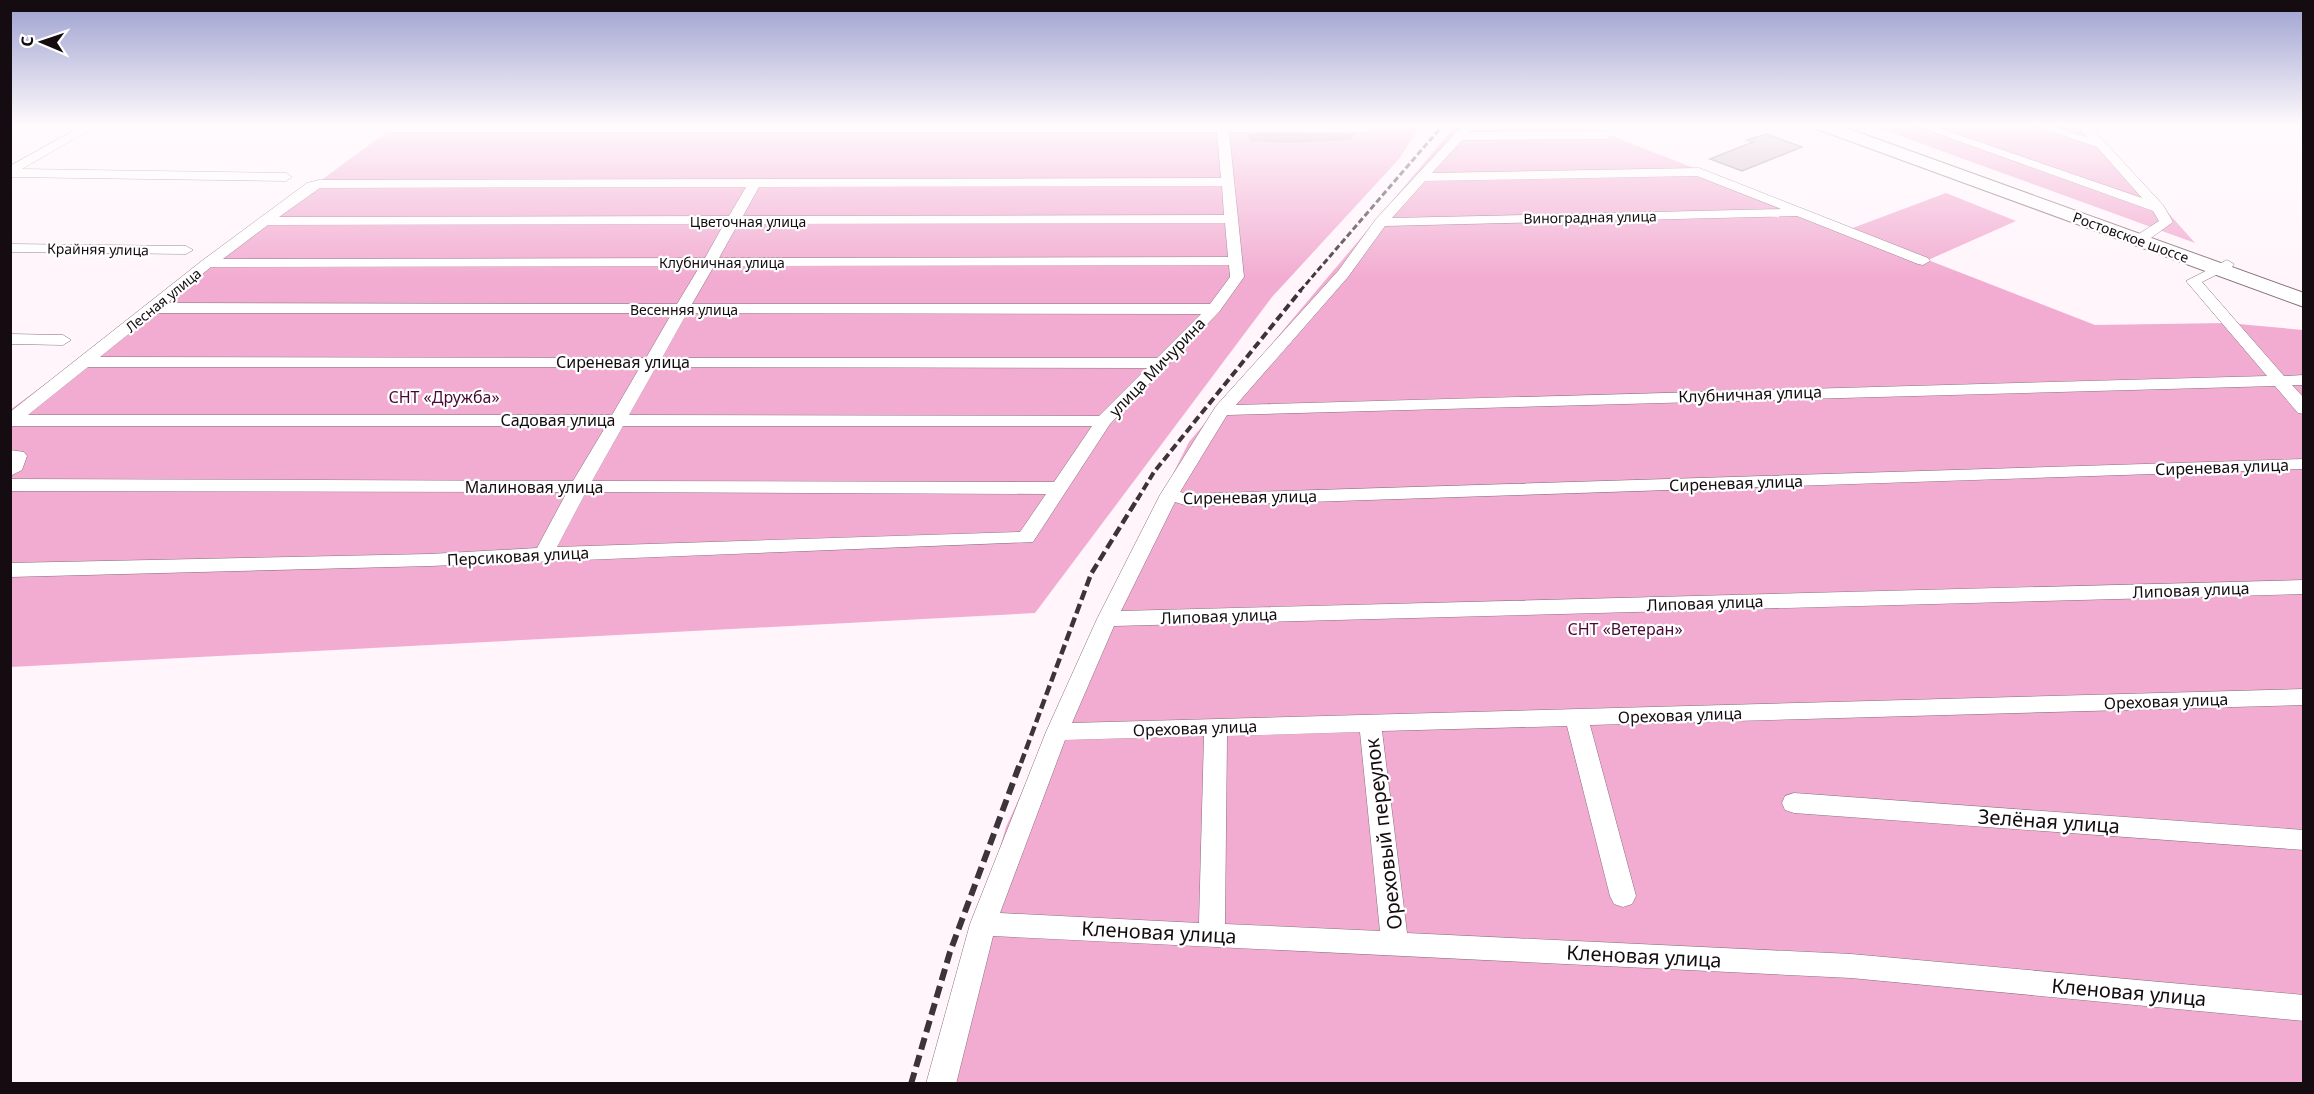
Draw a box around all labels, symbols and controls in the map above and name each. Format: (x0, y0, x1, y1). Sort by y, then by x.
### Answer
north arrow (12, 12, 72, 72)
text: С (16, 36, 38, 47)
street label: Виноградная улица (1523, 206, 1657, 228)
street label: Ростовское шоссе (2070, 207, 2192, 267)
street label: Цветочная улица (690, 212, 806, 231)
street label: Крайняя улица (47, 239, 149, 259)
street label: Клубничная улица (659, 253, 785, 272)
street label: Лесная улица (121, 264, 205, 336)
street label: Весенняя улица (630, 300, 738, 319)
street label: улица Мичурина (1104, 313, 1210, 421)
street label: Сиреневая улица (556, 351, 690, 373)
street label: Клубничная улица (1678, 380, 1822, 408)
park label: СНТ «Дружба» (388, 386, 500, 408)
street label: Садовая улица (500, 409, 616, 431)
street label: Сиреневая улица (2155, 454, 2289, 480)
street label: Сиреневая улица (1669, 470, 1803, 496)
street label: Малиновая улица (465, 476, 603, 498)
street label: Сиреневая улица (1183, 485, 1317, 509)
street label: Персиковая улица (446, 541, 590, 571)
street label: Липовая улица (2132, 577, 2250, 603)
street label: Липовая улица (1646, 590, 1764, 616)
street label: Липовая улица (1160, 603, 1278, 629)
park label: СНТ «Ветеран» (1567, 618, 1683, 640)
street label: Ореховая улица (2103, 688, 2229, 714)
street label: Ореховая улица (1617, 702, 1743, 728)
street label: Ореховая улица (1132, 715, 1258, 741)
street label: Ореховый переулок (1358, 736, 1408, 931)
street label: Зелёная улица (1977, 803, 2121, 839)
street label: Кленовая улица (1081, 914, 1237, 950)
street label: Кленовая улица (1566, 938, 1722, 974)
street label: Кленовая улица (2050, 972, 2208, 1012)

